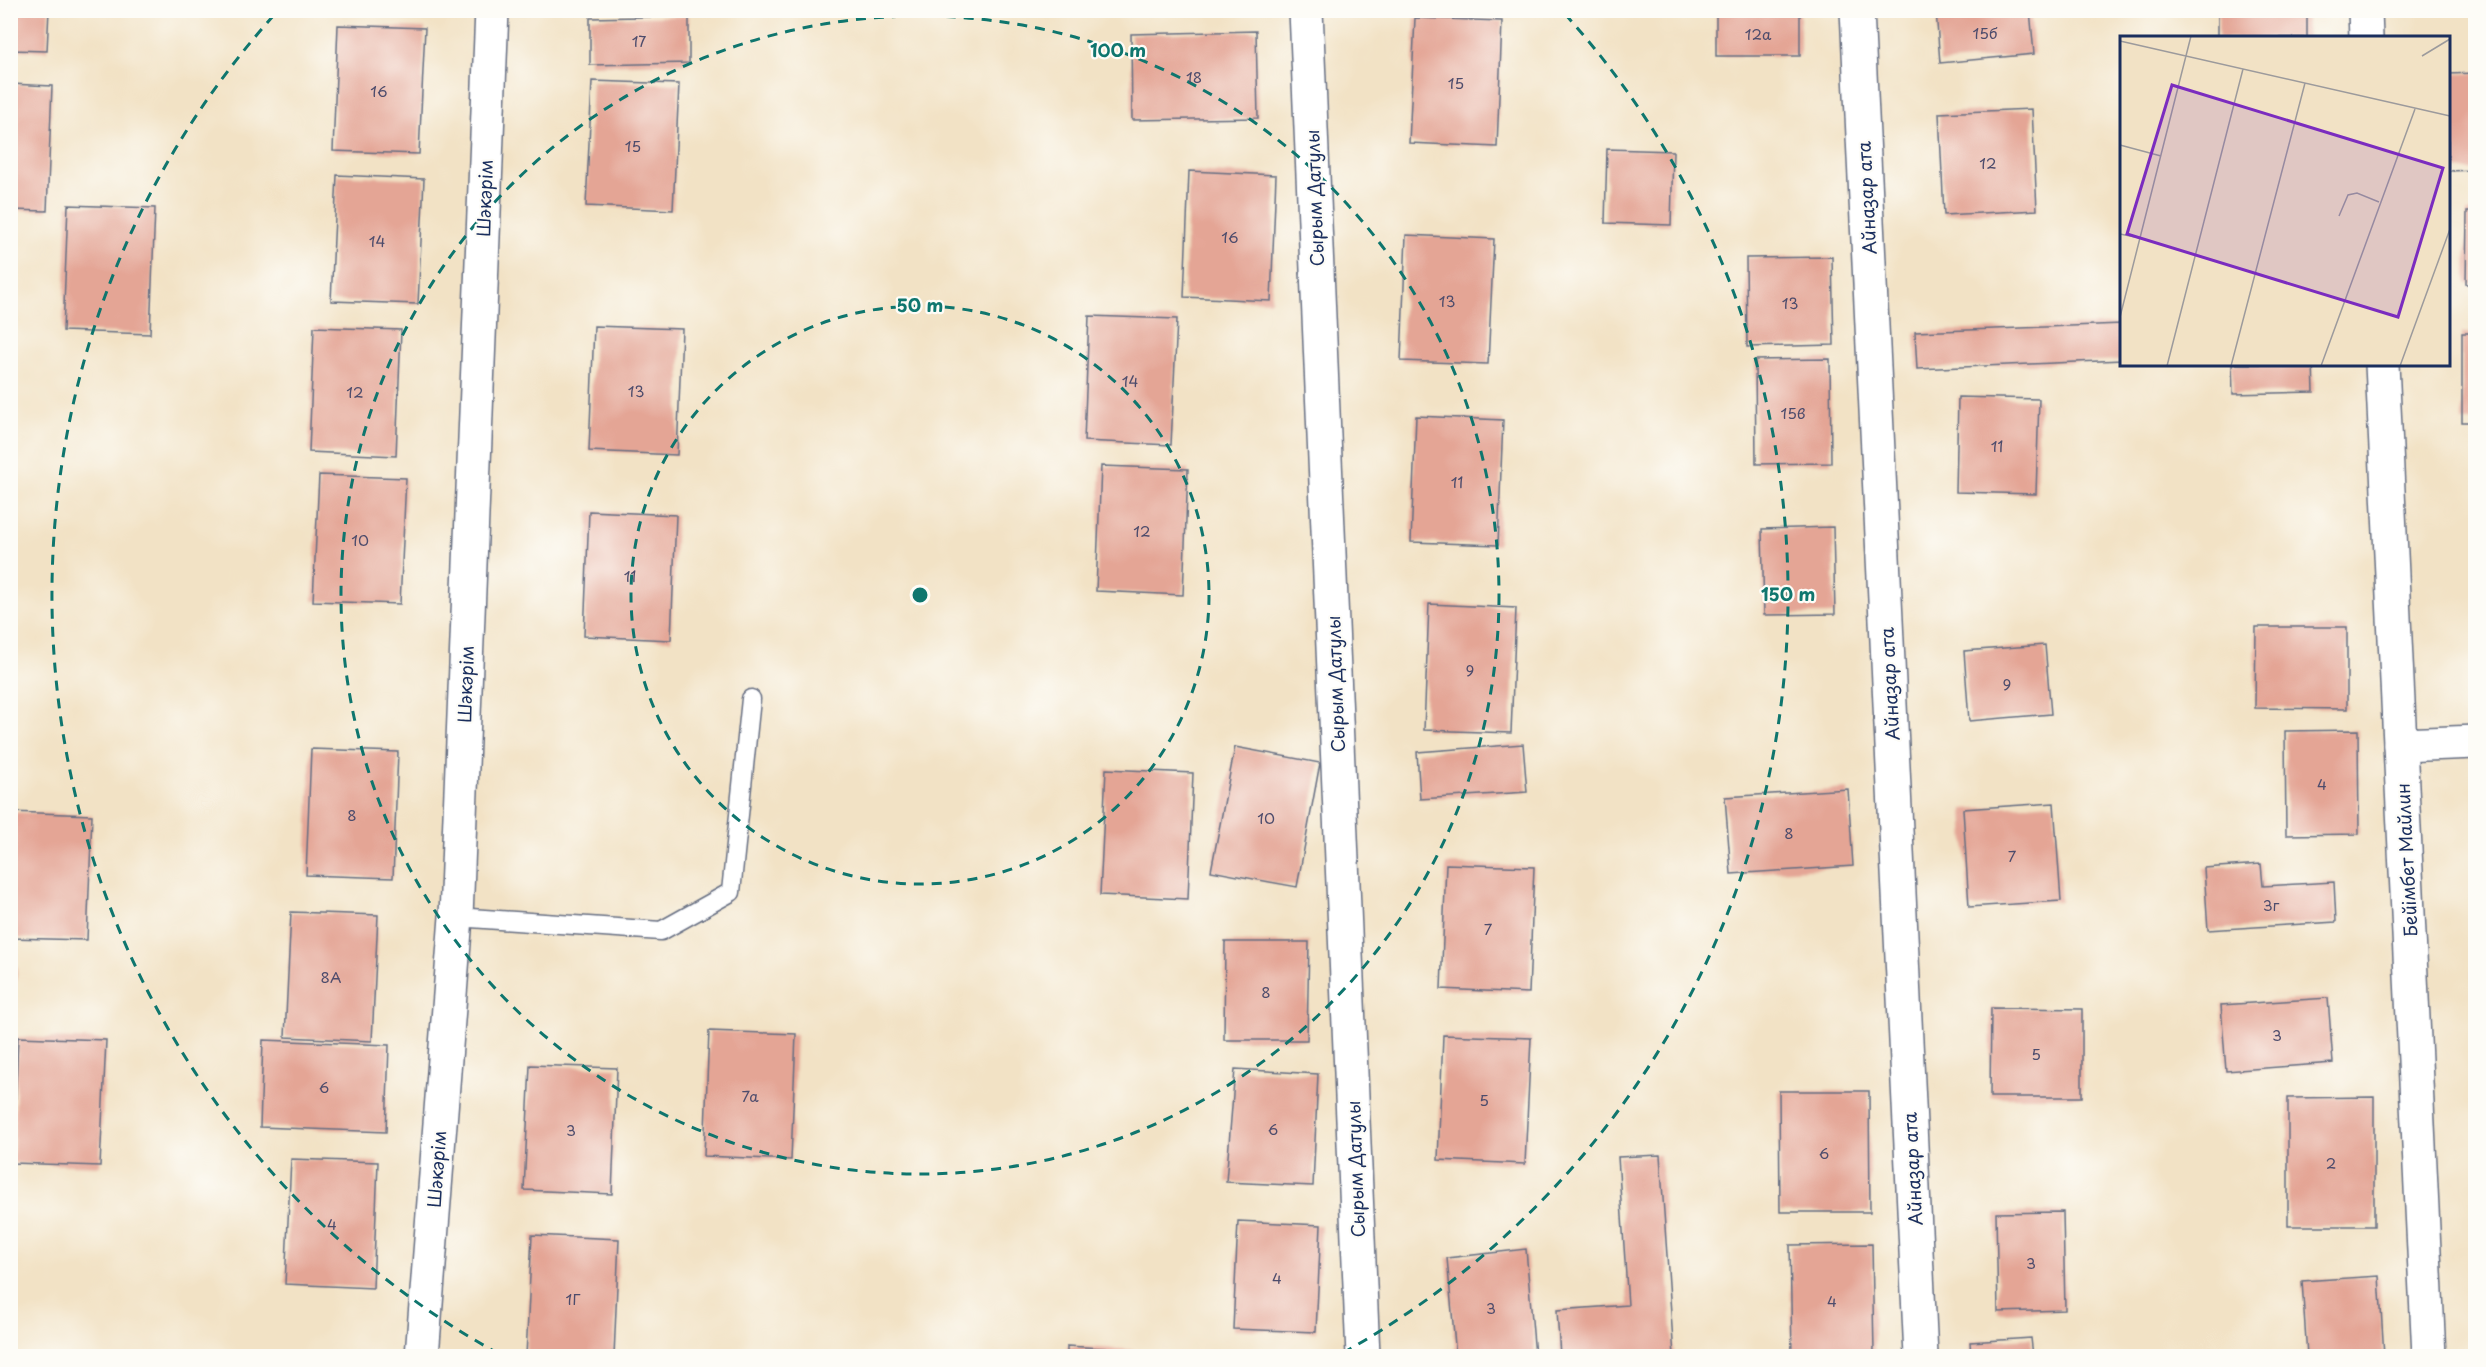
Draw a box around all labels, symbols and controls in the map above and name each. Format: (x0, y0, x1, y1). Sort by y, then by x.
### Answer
house number: 15б (1972, 21, 1998, 44)
house number: 12а (1745, 22, 1772, 45)
house number: 17 (632, 29, 646, 52)
text: 100 m (1090, 36, 1146, 63)
inset map (2120, 36, 2450, 366)
house number: 18 (1186, 65, 1202, 88)
house number: 15 (1448, 71, 1464, 94)
house number: 16 (370, 79, 388, 102)
street label: Сырым Датулы (1298, 129, 1330, 267)
house number: 15 (625, 134, 641, 157)
street label: Айназар ата (1850, 140, 1882, 255)
house number: 12 (1979, 151, 1997, 174)
street label: Шәкәрім (469, 159, 499, 237)
house number: 16 (1221, 225, 1239, 248)
house number: 14 (369, 229, 385, 252)
house number: 13 (1439, 289, 1455, 312)
text: 50 m (897, 291, 943, 318)
house number: 13 (1782, 291, 1798, 314)
house number: 14 (1122, 369, 1138, 392)
house number: 13 (628, 379, 644, 402)
house number: 12 (346, 380, 364, 403)
house number: 15в (1780, 401, 1806, 424)
house number: 11 (1991, 434, 2003, 457)
house number: 11 (1451, 470, 1463, 493)
house number: 12 (1133, 519, 1151, 542)
house number: 10 (351, 528, 369, 551)
house number: 11 (624, 564, 636, 587)
text: 150 m (1761, 580, 1815, 607)
centre of rings (910, 585, 930, 605)
street label: Сырым Датулы (1319, 615, 1351, 753)
street label: Айназар ата (1873, 626, 1905, 741)
street label: Шәкәрім (450, 645, 480, 723)
house number: 9 (1466, 658, 1474, 681)
house number: 9 (2003, 672, 2011, 695)
house number: 4 (2317, 772, 2327, 795)
street label: Бейімбет Майлин (2388, 783, 2424, 937)
house number: 8 (347, 803, 357, 826)
house number: 10 (1257, 806, 1275, 829)
house number: 8 (1784, 821, 1794, 844)
house number: 7 (2008, 844, 2017, 867)
house number: 3г (2263, 893, 2280, 916)
house number: 7 (1484, 917, 1493, 940)
house number: 8А (321, 965, 341, 988)
house number: 8 (1261, 980, 1271, 1003)
house number: 3 (2272, 1023, 2282, 1046)
house number: 5 (2031, 1042, 2041, 1065)
house number: 6 (319, 1075, 329, 1098)
house number: 7а (741, 1084, 759, 1107)
house number: 5 (1479, 1088, 1489, 1111)
street label: Сырым Датулы (1339, 1100, 1371, 1238)
street label: Айназар ата (1896, 1111, 1928, 1226)
house number: 6 (1268, 1117, 1278, 1140)
house number: 3 (566, 1118, 576, 1141)
street label: Шәкәрім (420, 1129, 452, 1209)
house number: 6 (1819, 1141, 1829, 1164)
house number: 2 (2326, 1151, 2336, 1174)
house number: 4 (327, 1212, 337, 1235)
house number: 3 (2026, 1251, 2036, 1274)
house number: 4 (1272, 1266, 1282, 1289)
house number: 1Г (566, 1287, 581, 1310)
house number: 4 (1827, 1289, 1837, 1312)
house number: 3 (1486, 1296, 1496, 1319)

